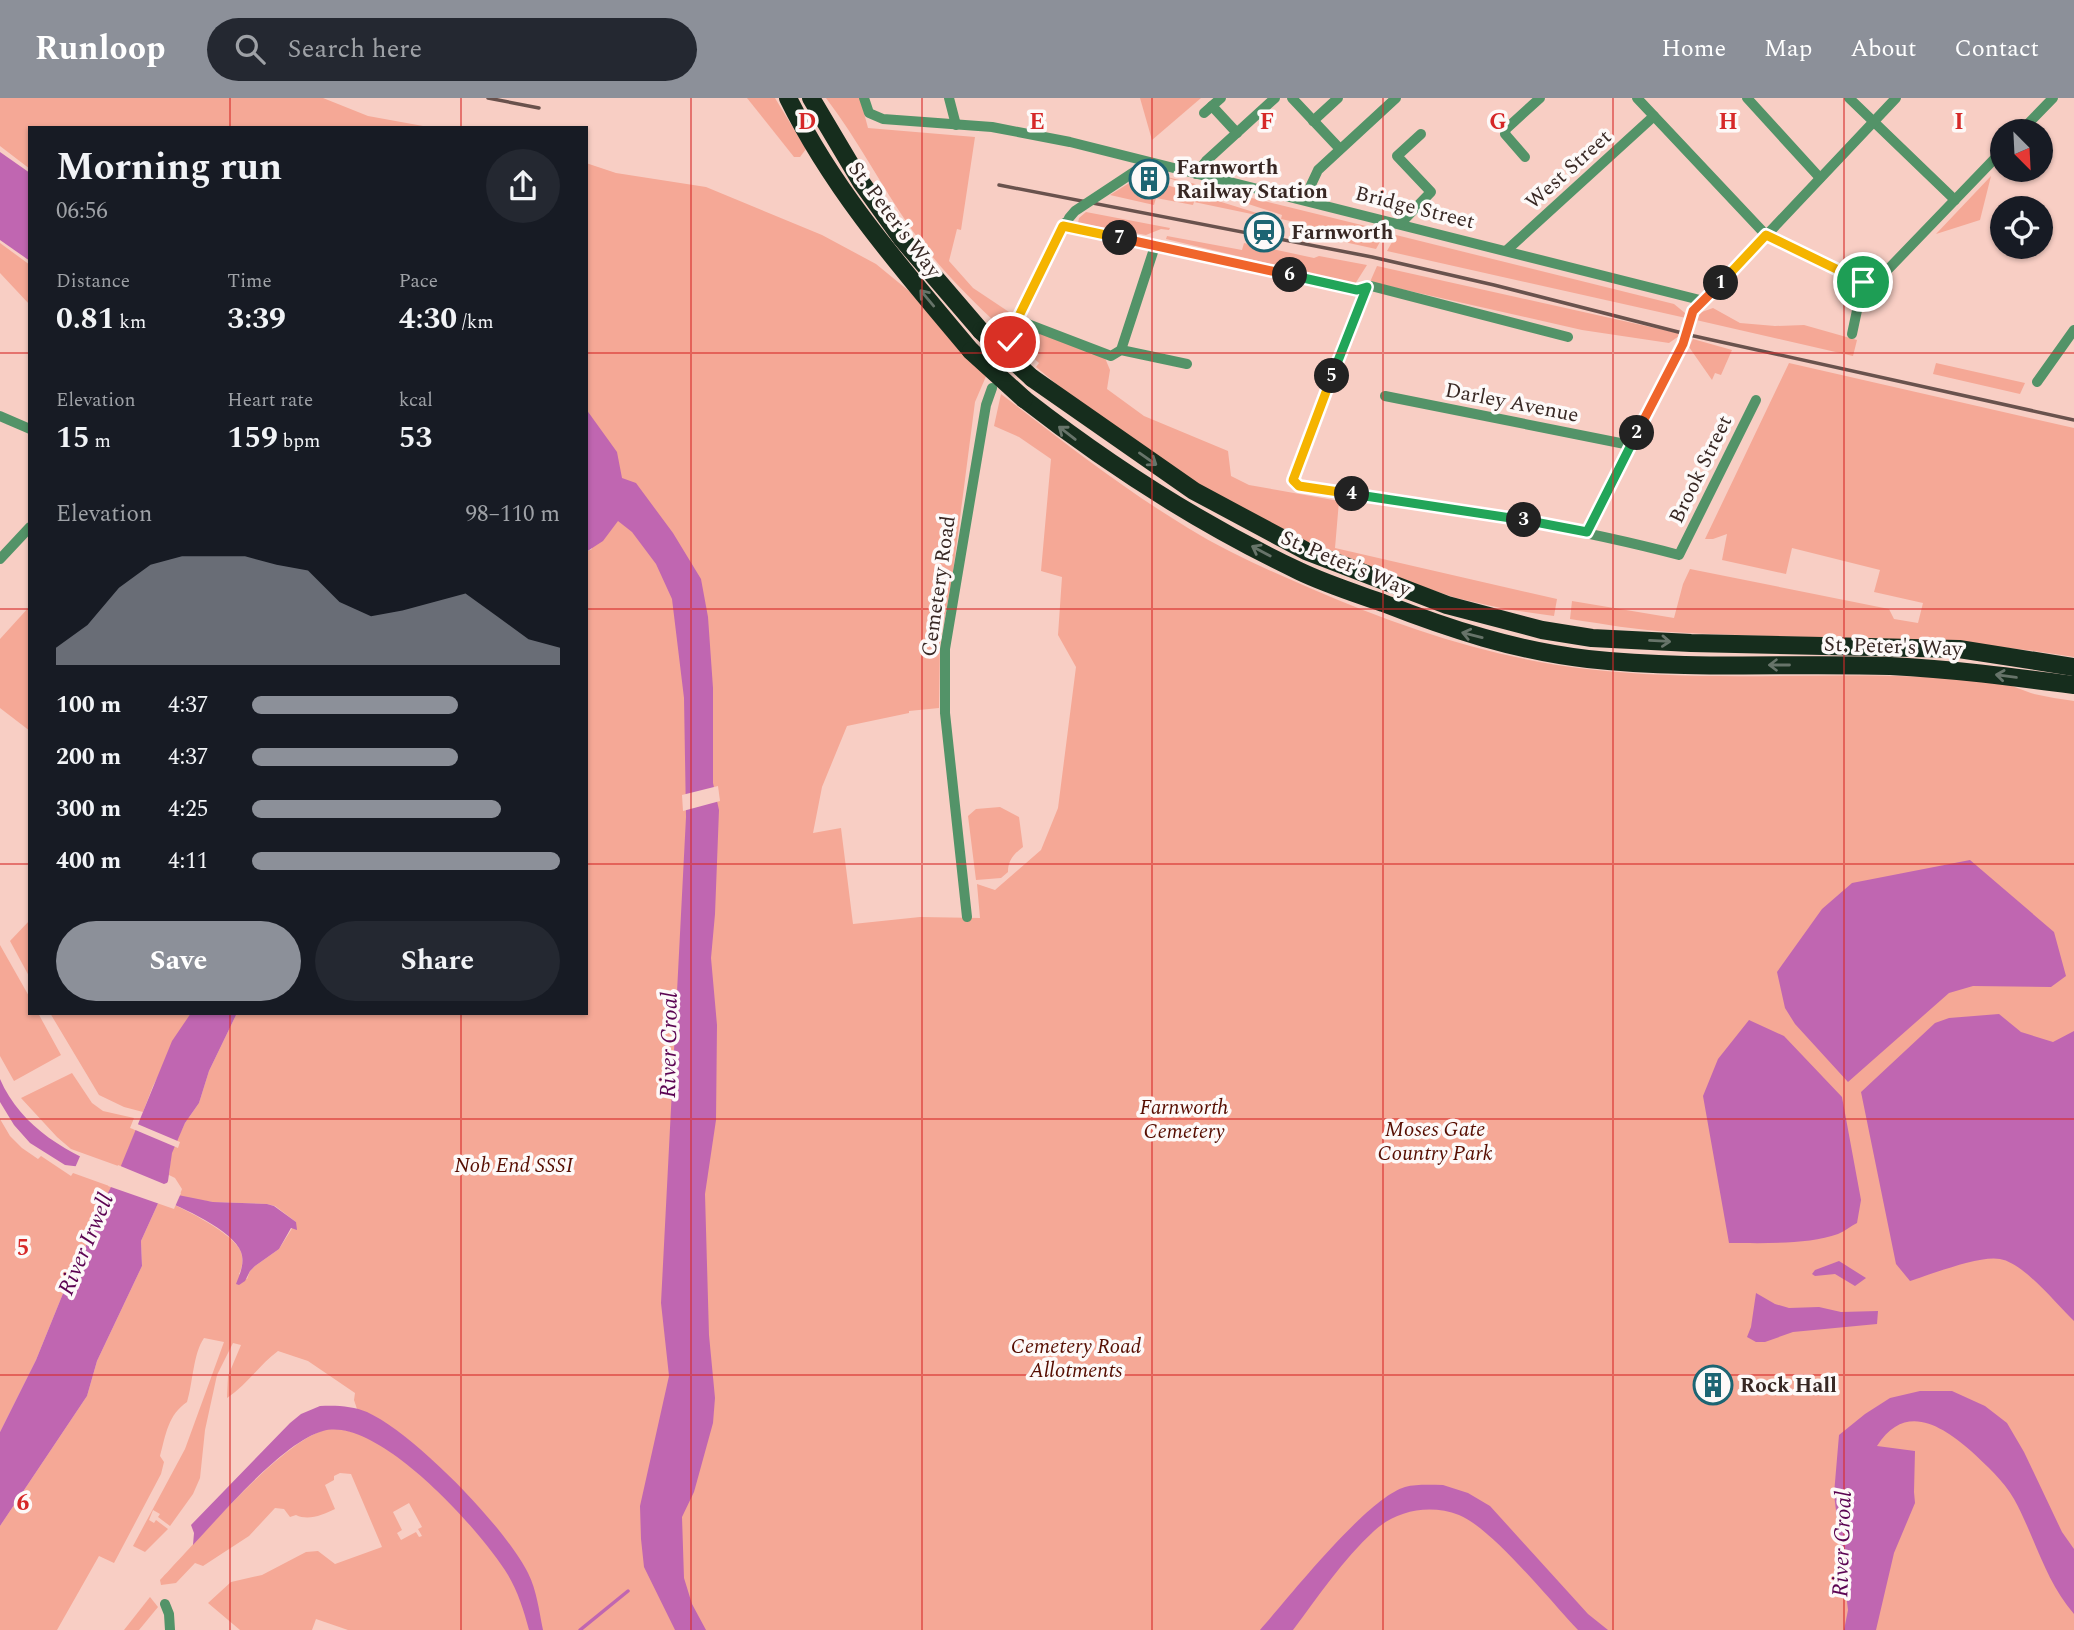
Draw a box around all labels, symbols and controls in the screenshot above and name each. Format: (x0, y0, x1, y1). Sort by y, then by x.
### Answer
search box (207, 18, 697, 81)
text: Runloop (35, 24, 165, 74)
text: Search here (287, 29, 422, 69)
icon: search (231, 30, 269, 68)
text: Home (1661, 31, 1726, 67)
text: Map (1764, 31, 1812, 67)
text: About (1850, 31, 1916, 67)
text: Contact (1954, 31, 2039, 67)
text: D (798, 105, 816, 140)
text: E (1029, 105, 1045, 140)
text: F (1260, 105, 1274, 140)
text: G (1489, 105, 1507, 140)
text: H (1718, 105, 1738, 140)
text: I (1954, 105, 1964, 140)
north arrow (1990, 119, 2053, 182)
map controls (1990, 119, 2053, 259)
street label: West Street (1518, 122, 1619, 217)
text: Morning run (56, 139, 282, 197)
button: share (486, 149, 560, 223)
place label: Farnworth Railway Station (1176, 152, 1328, 208)
street label: St. Peter's Way (840, 155, 949, 285)
building icon: Farnworth Railway Station (1128, 158, 1170, 200)
street label: Bridge Street (1352, 178, 1478, 238)
text: 06:56 (56, 194, 108, 229)
button: locate (1990, 196, 2053, 259)
station icon: Farnworth (1243, 211, 1285, 253)
place label: Farnworth (1291, 217, 1393, 249)
pin: 7 (1102, 220, 1138, 256)
text: 7 (1114, 223, 1125, 252)
pin (1833, 252, 1893, 312)
pin: 6 (1272, 258, 1308, 292)
text: 6 (1284, 260, 1295, 289)
icon: arrive (1844, 263, 1882, 301)
pin: 1 (1704, 266, 1738, 300)
text: Distance (56, 267, 130, 296)
text: Time (227, 267, 272, 296)
text: Pace (399, 267, 438, 296)
text: 1 (1715, 268, 1726, 297)
one-way arrow (919, 290, 935, 308)
text: 0.81 (56, 296, 115, 342)
text: 3:39 (227, 296, 286, 342)
text: 4:30 (399, 296, 457, 342)
text: km (115, 308, 146, 337)
text: /km (457, 308, 494, 337)
pin (980, 312, 1040, 372)
icon: check (991, 323, 1029, 361)
pin: 5 (1314, 358, 1350, 394)
text: 5 (1326, 361, 1337, 390)
street label: Darley Avenue (1442, 374, 1582, 432)
text: Elevation (56, 386, 136, 415)
text: Heart rate (227, 386, 313, 415)
text: kcal (399, 386, 433, 415)
street label: Brook Street (1661, 410, 1741, 529)
text: 15 (56, 415, 90, 461)
text: 159 (227, 415, 278, 461)
text: 53 (399, 415, 432, 461)
pin: 2 (1620, 416, 1654, 450)
text: 2 (1631, 418, 1642, 447)
one-way arrow (1059, 425, 1077, 440)
text: m (90, 427, 111, 456)
text: bpm (278, 427, 320, 456)
one-way arrow (1138, 452, 1157, 466)
pin: 4 (1334, 476, 1370, 512)
text: 4 (1346, 479, 1357, 508)
text: Elevation (56, 497, 152, 532)
text: 98–110 m (465, 497, 560, 532)
pin: 3 (1506, 502, 1542, 538)
text: 3 (1518, 505, 1529, 534)
street label: Cemetery Road (913, 513, 965, 659)
street label: St. Peter's Way (1276, 522, 1416, 606)
one-way arrow (1251, 544, 1272, 557)
one-way arrow (1461, 628, 1484, 641)
street label: St. Peter's Way (1823, 629, 1964, 665)
one-way arrow (1648, 635, 1671, 648)
one-way arrow (1768, 658, 1791, 672)
one-way arrow (1996, 669, 2018, 682)
text: 100 m (56, 688, 121, 723)
text: 4:37 (168, 688, 208, 723)
text: 200 m (56, 740, 121, 775)
text: 4:37 (168, 740, 208, 775)
text: 300 m (56, 792, 121, 827)
text: 4:25 (168, 792, 208, 827)
text: 400 m (56, 844, 121, 879)
text: 4:11 (168, 844, 208, 879)
button: Save (56, 921, 301, 1001)
button: Share (315, 921, 560, 1001)
water label: River Croal (651, 991, 688, 1099)
park label: Farnworth Cemetery (1140, 1092, 1229, 1148)
park label: Moses Gate Country Park (1378, 1114, 1493, 1170)
park label: Nob End SSSI (454, 1150, 574, 1182)
water label: River Irwell (49, 1188, 124, 1301)
text: 5 (17, 1231, 29, 1266)
park label: Cemetery Road Allotments (1011, 1331, 1141, 1387)
building icon: Rock Hall (1692, 1364, 1734, 1406)
place label: Rock Hall (1740, 1370, 1837, 1402)
text: 6 (17, 1486, 30, 1521)
water label: River Croal (1823, 1490, 1862, 1598)

